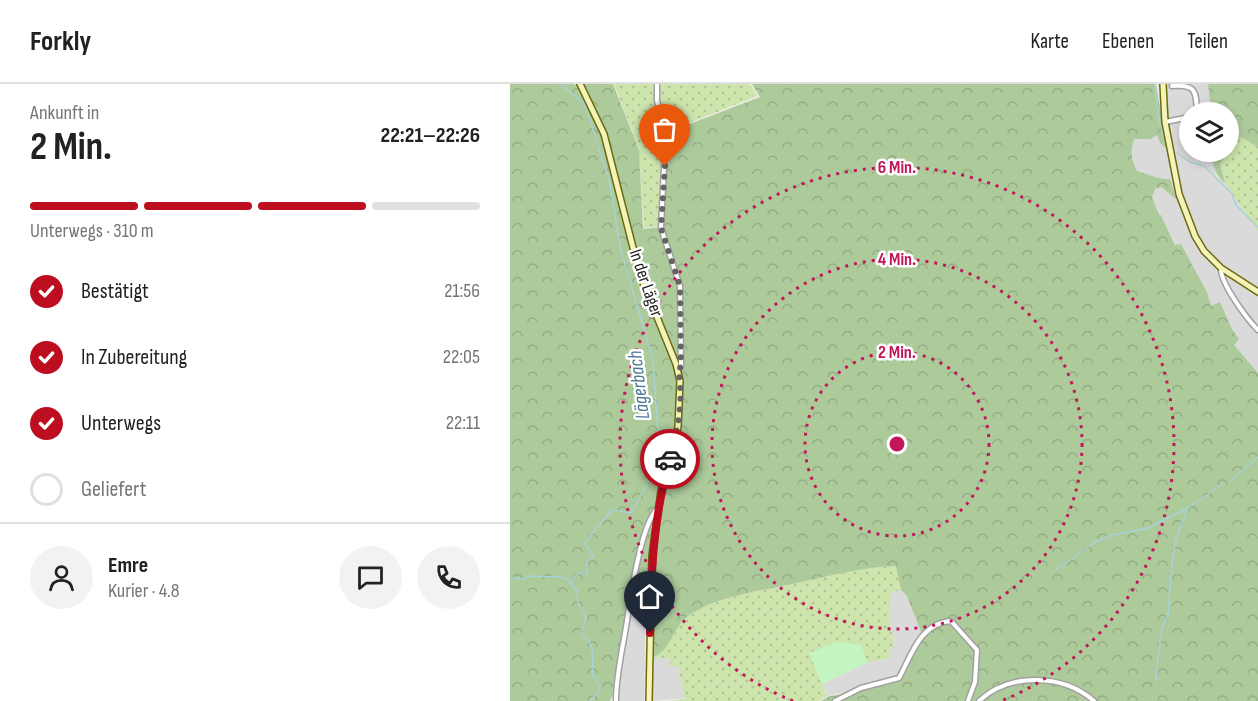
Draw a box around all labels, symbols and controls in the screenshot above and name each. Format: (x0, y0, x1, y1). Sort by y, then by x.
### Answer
text: Forkly (30, 25, 91, 58)
text: Karte (1031, 29, 1069, 54)
text: Ebenen (1102, 29, 1154, 54)
text: Teilen (1187, 29, 1228, 54)
text: Ankunft in (30, 101, 99, 125)
map controls (1179, 102, 1239, 162)
button: layers (1179, 102, 1239, 162)
pin (639, 104, 690, 166)
icon: bag (648, 113, 681, 146)
text: 22:21–22:26 (381, 122, 480, 149)
text: 2 Min. (30, 124, 112, 171)
text: 6 Min. (878, 157, 916, 178)
text: Unterwegs · 310 m (30, 219, 154, 243)
street label: In der Läger (625, 246, 667, 320)
text: 4 Min. (878, 249, 916, 270)
icon: check (30, 275, 63, 308)
text: Bestätigt (81, 278, 149, 305)
text: 21:56 (444, 279, 480, 303)
icon: check (30, 341, 63, 374)
text: 2 Min. (878, 342, 916, 363)
text: In Zubereitung (81, 344, 187, 371)
text: 22:05 (443, 345, 480, 369)
water label: Lägerbach (623, 349, 655, 421)
icon: check (30, 407, 63, 440)
text: Unterwegs (81, 410, 161, 437)
text: 22:11 (446, 411, 480, 435)
courier (640, 429, 700, 489)
centre of rings (887, 434, 907, 454)
icon: car (654, 443, 687, 476)
text: Geliefert (81, 476, 146, 503)
button: person (30, 546, 93, 609)
button: chat (339, 546, 402, 609)
button: phone (417, 546, 480, 609)
text: Emre (108, 552, 148, 579)
pin (624, 571, 675, 633)
text: Kurier · 4.8 (108, 579, 180, 603)
icon: home (633, 580, 666, 613)

